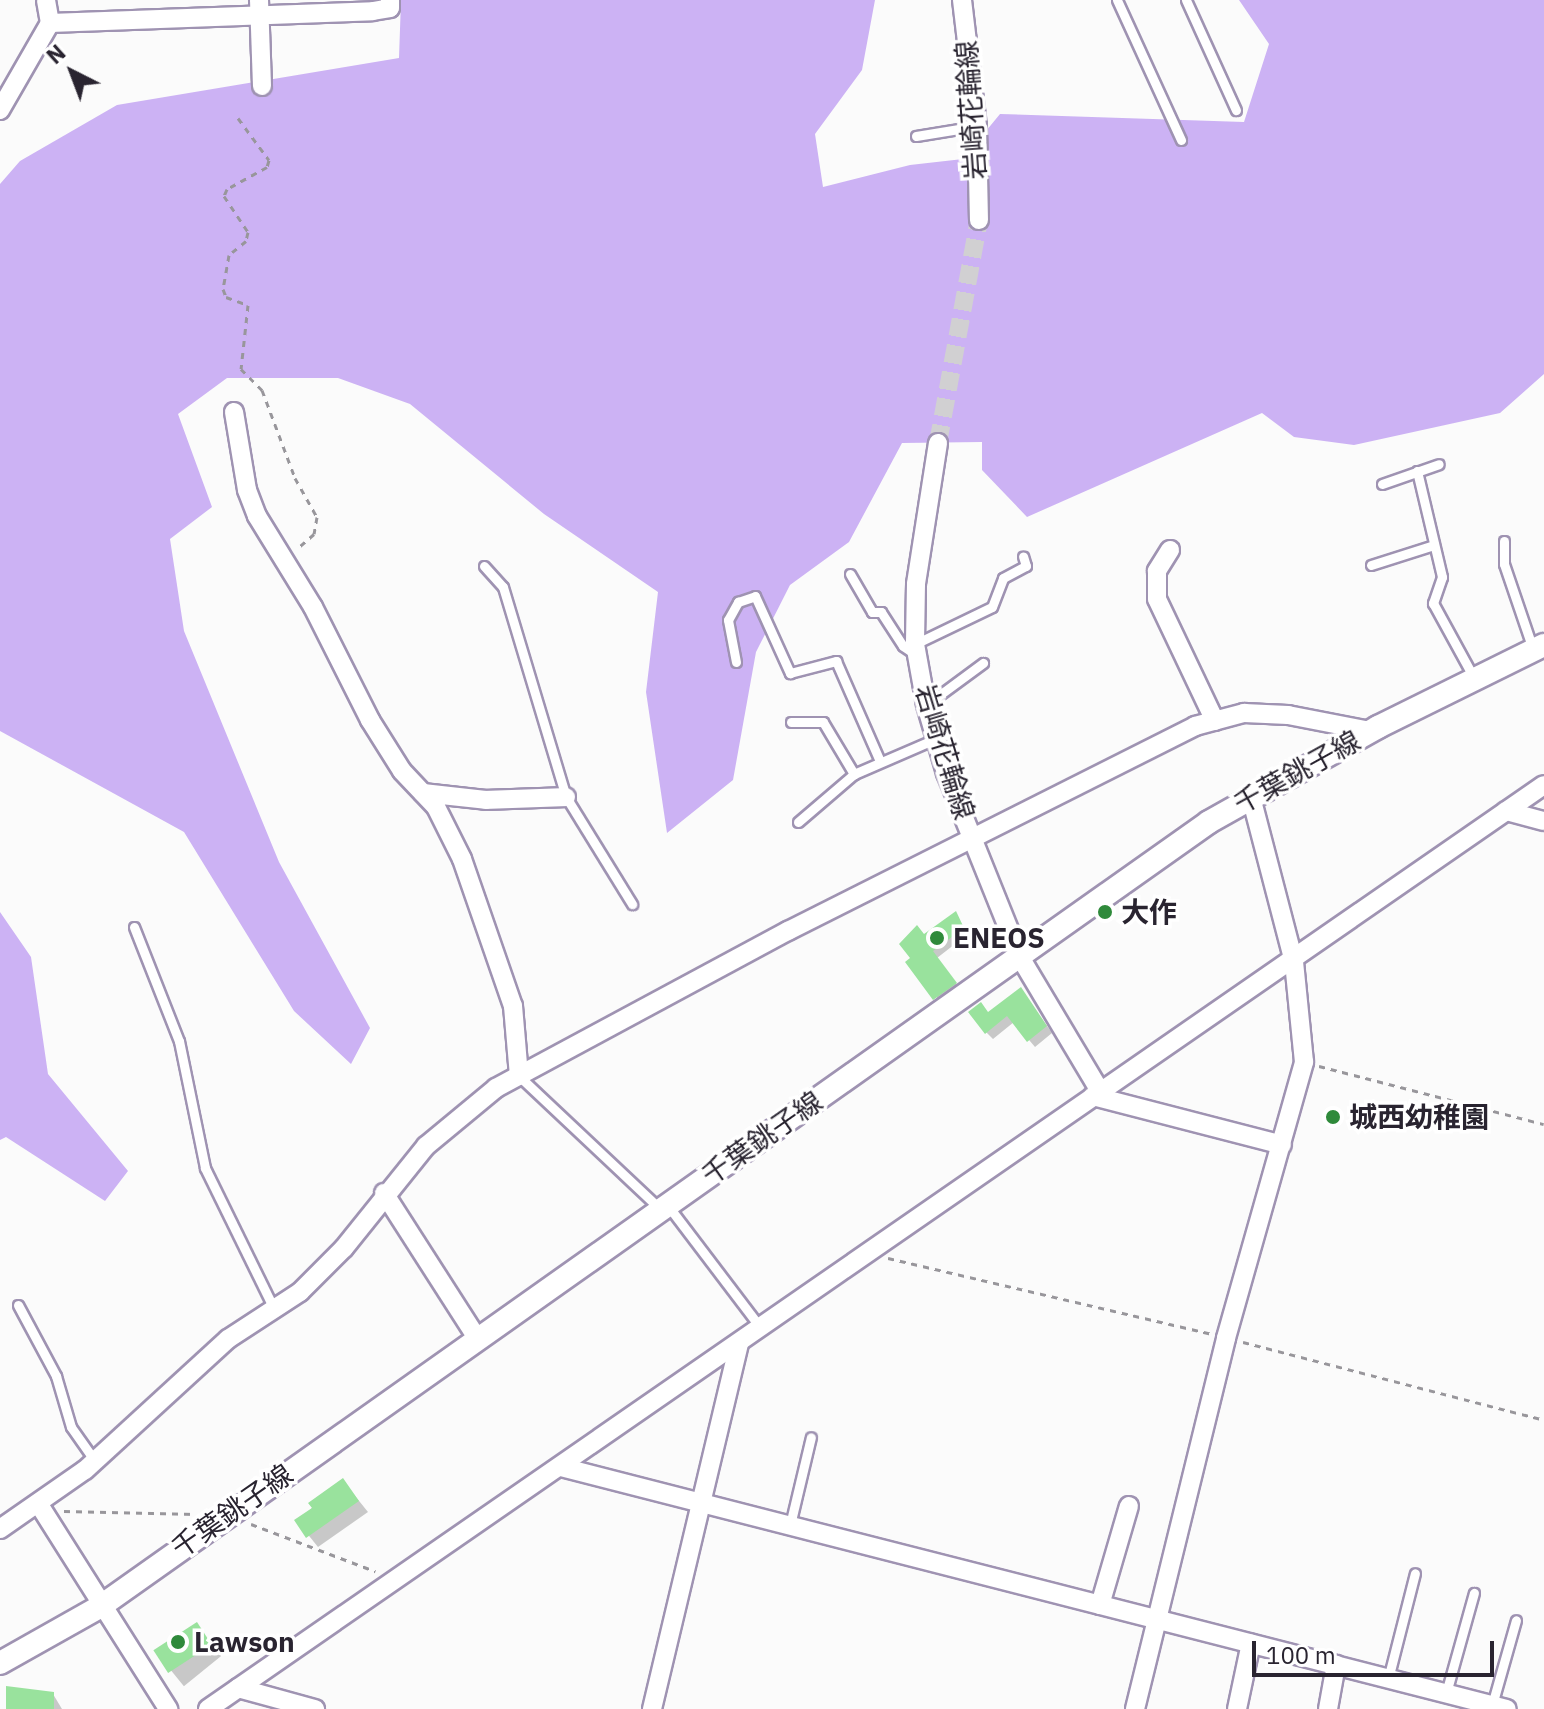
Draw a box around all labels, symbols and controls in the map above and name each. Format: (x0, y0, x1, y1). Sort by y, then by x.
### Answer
north arrow (32, 32, 112, 112)
text: N (40, 38, 71, 70)
street label: 岩崎花輪線 (949, 39, 993, 181)
street label: 岩崎花輪線 (908, 680, 982, 824)
street label: 千葉銚子線 (1228, 723, 1366, 821)
place label: 大作 (1121, 895, 1177, 929)
marker: 大作 (1096, 903, 1114, 921)
place label: ENEOS (953, 921, 1045, 955)
marker: ENEOS (928, 929, 946, 947)
street label: 千葉銚子線 (695, 1084, 829, 1192)
place label: 城西幼稚園 (1349, 1100, 1489, 1134)
marker: 城西幼稚園 (1324, 1108, 1342, 1126)
street label: 千葉銚子線 (165, 1457, 299, 1565)
place label: Lawson (194, 1625, 295, 1659)
scale bar (1256, 1625, 1498, 1675)
marker: Lawson (169, 1633, 187, 1651)
text: 100 m (1266, 1639, 1336, 1671)

